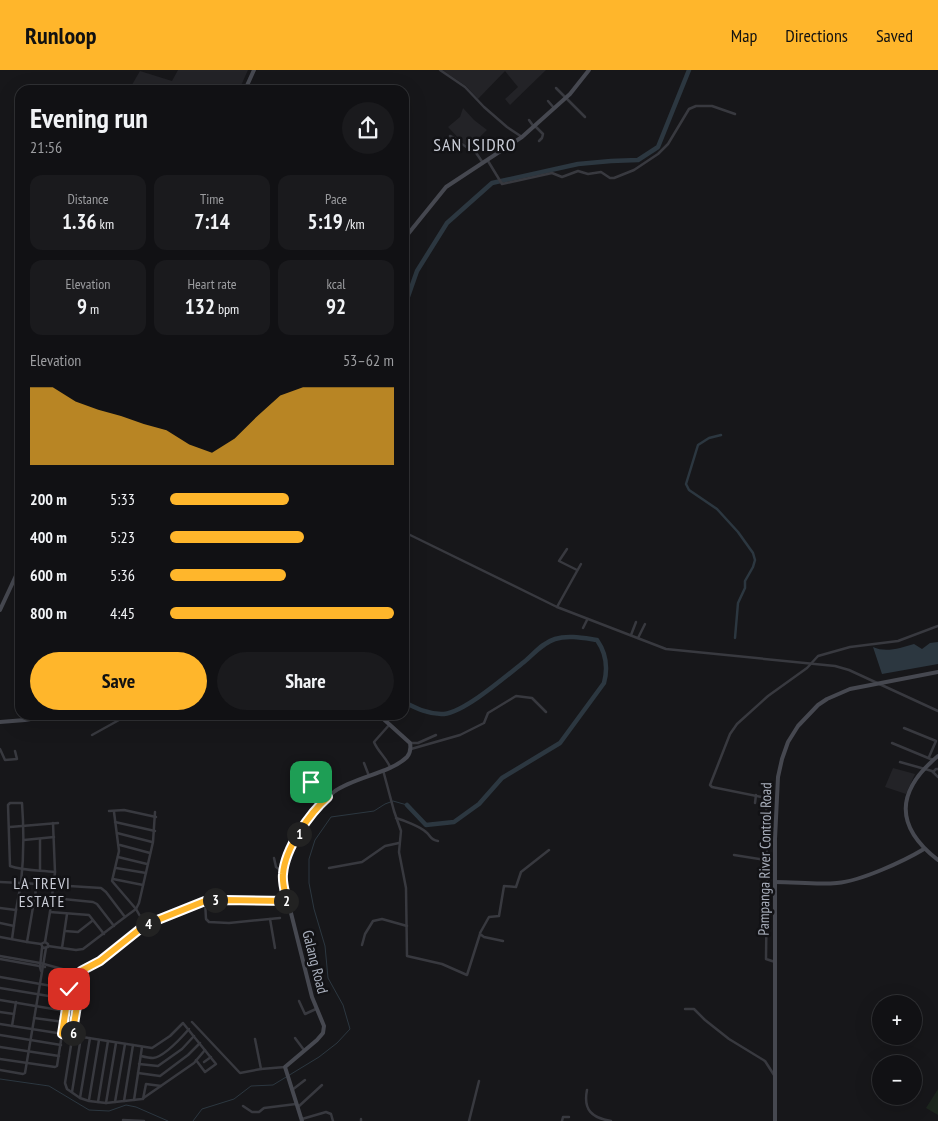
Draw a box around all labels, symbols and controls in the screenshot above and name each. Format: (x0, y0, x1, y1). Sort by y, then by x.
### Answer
text: Runloop (25, 20, 96, 51)
text: Map (731, 24, 757, 47)
text: Directions (785, 24, 848, 47)
text: Saved (876, 24, 913, 47)
text: Evening run (30, 99, 148, 136)
button: share (342, 102, 394, 154)
district label: SAN ISIDRO (433, 133, 517, 156)
text: 21:56 (30, 137, 62, 157)
text: Distance (67, 190, 109, 208)
text: Time (200, 190, 224, 208)
text: Pace (325, 190, 347, 208)
text: 1.36 (62, 208, 97, 235)
text: 7:14 (194, 208, 230, 235)
text: 5:19 (307, 208, 343, 235)
text: km (97, 215, 114, 233)
text: /km (343, 215, 365, 233)
text: Elevation (66, 275, 110, 293)
text: Heart rate (188, 275, 236, 293)
text: kcal (326, 275, 346, 293)
text: 9 (77, 293, 87, 320)
text: 132 (185, 293, 215, 320)
text: 92 (326, 293, 346, 320)
text: m (87, 300, 99, 318)
text: bpm (215, 300, 239, 318)
text: Elevation (30, 350, 81, 370)
text: 53–62 m (343, 350, 394, 370)
text: 200 m (30, 489, 67, 509)
text: 5:33 (110, 489, 135, 509)
text: 400 m (30, 527, 67, 547)
text: 5:23 (110, 527, 135, 547)
text: 600 m (30, 565, 67, 585)
text: 5:36 (110, 565, 135, 585)
text: 800 m (30, 603, 67, 623)
text: 4:45 (110, 603, 135, 623)
button: Save (30, 652, 207, 710)
button: Share (217, 652, 394, 710)
pin (290, 761, 332, 803)
icon: arrive (297, 768, 325, 796)
street label: Pampanga River Control Road (754, 782, 775, 936)
pin: 1 (286, 822, 312, 846)
text: 1 (296, 825, 303, 843)
district label: LA TREVI ESTATE (13, 873, 71, 911)
pin: 3 (202, 888, 228, 912)
pin: 2 (274, 888, 298, 914)
text: 3 (212, 891, 219, 909)
text: 2 (283, 892, 290, 910)
pin: 4 (136, 912, 160, 936)
text: 4 (145, 915, 152, 933)
street label: Galang Road (298, 928, 333, 996)
pin (48, 968, 90, 1010)
icon: check (55, 975, 83, 1003)
map controls (872, 995, 922, 1105)
button: + (872, 995, 922, 1045)
pin: 6 (60, 1020, 86, 1046)
text: 6 (70, 1024, 77, 1042)
button: − (872, 1055, 922, 1105)

